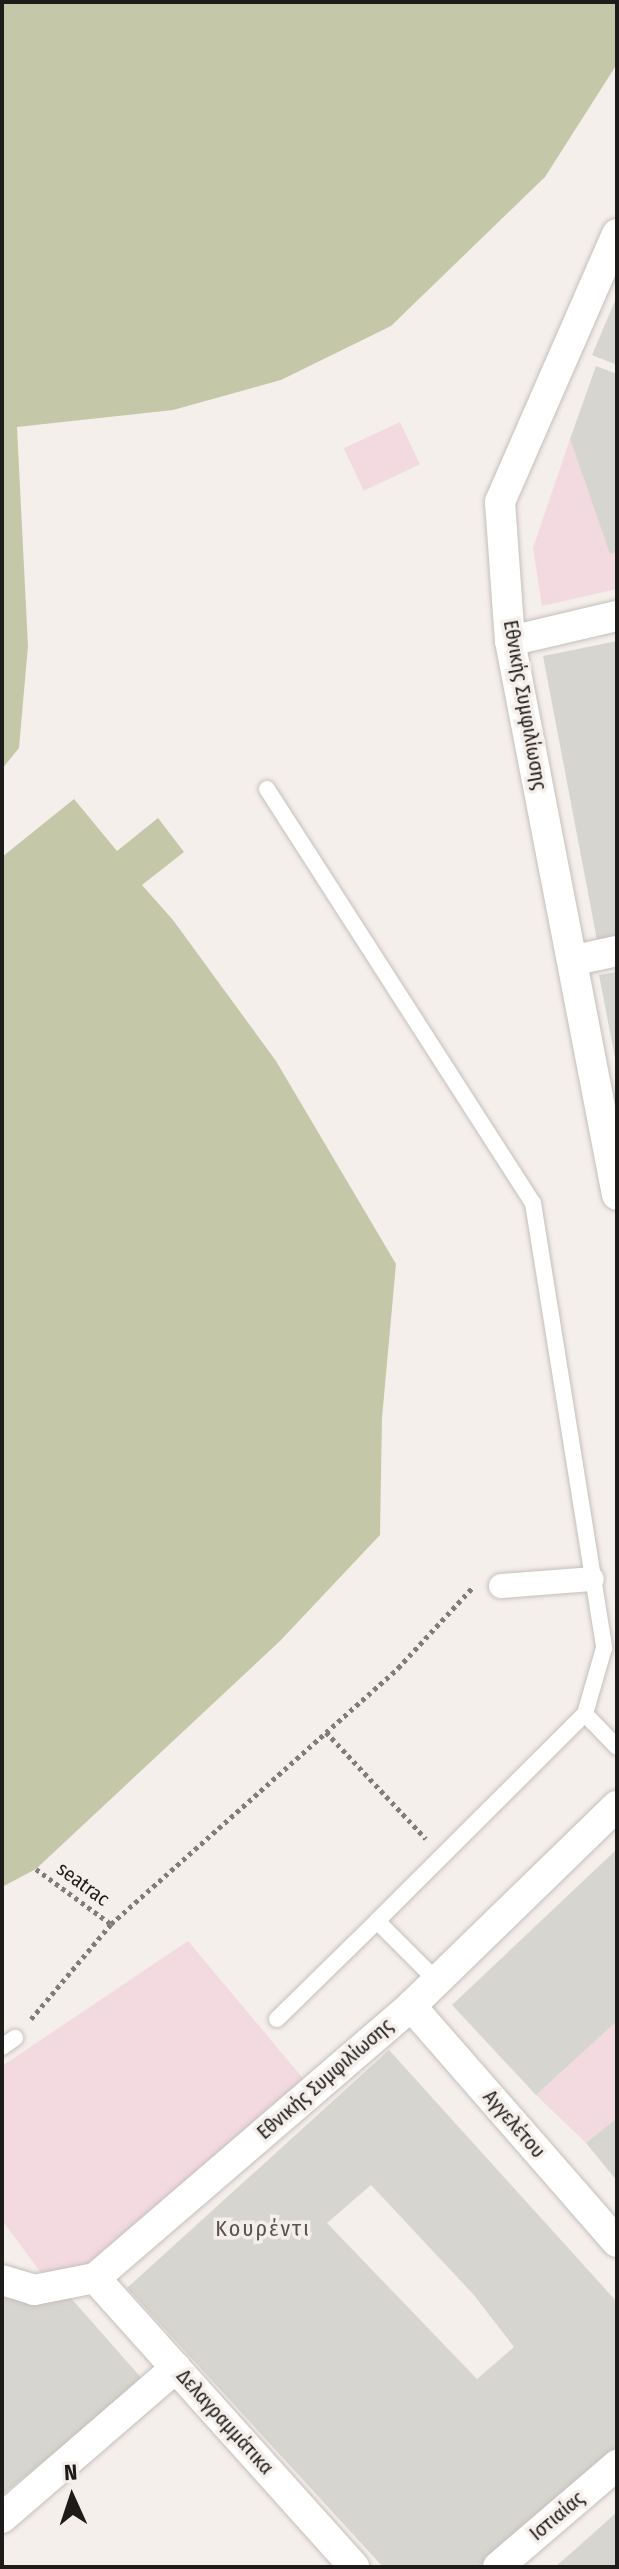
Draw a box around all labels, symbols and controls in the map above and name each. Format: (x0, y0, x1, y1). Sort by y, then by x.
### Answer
street label: Εθνικής Συμφιλίωσης (498, 618, 552, 792)
street label: seatrac (52, 1857, 114, 1911)
street label: Εθνικής Συμφιλίωσης (252, 2014, 398, 2144)
street label: Αγγελέτου (478, 2085, 550, 2163)
district label: Κουρέντι (215, 2216, 311, 2242)
street label: Δελαγραμμάτικα (171, 2364, 279, 2480)
north arrow (32, 2457, 112, 2537)
text: N (63, 2459, 78, 2486)
street label: Ιστιαίας (525, 2486, 589, 2546)

